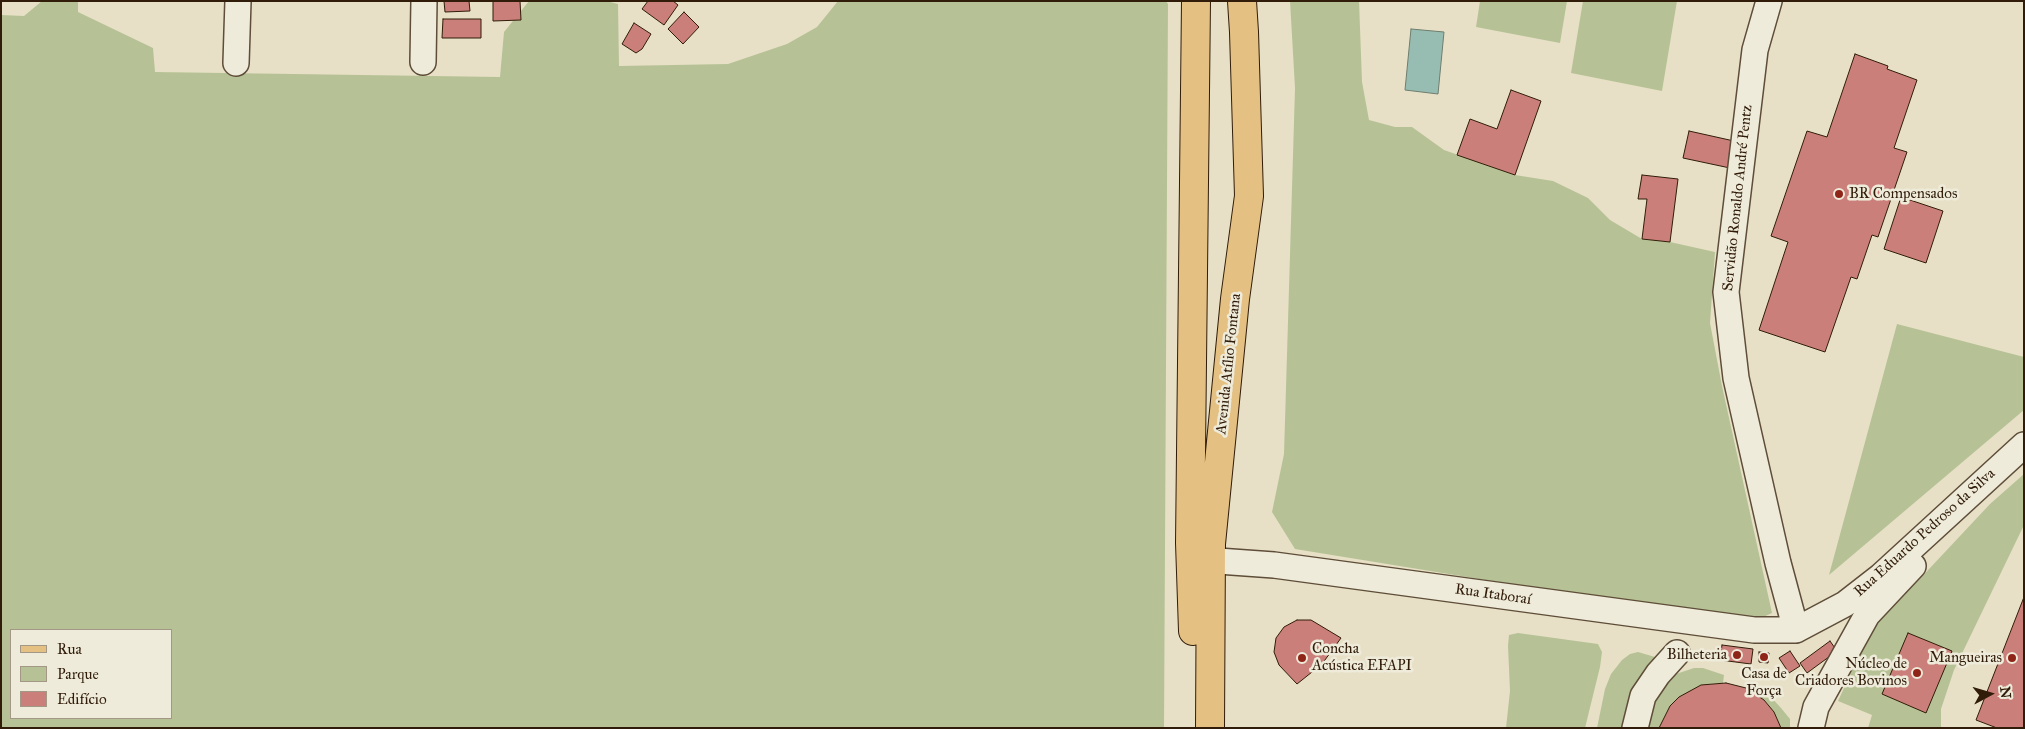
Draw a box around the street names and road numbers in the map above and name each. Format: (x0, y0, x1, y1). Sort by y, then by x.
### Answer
street label: Servidão Ronaldo André Pentz (1719, 104, 1757, 292)
street label: Avenida Atílio Fontana (1213, 293, 1245, 435)
street label: Rua Eduardo Pedroso da Silva (1851, 465, 1999, 601)
street label: Rua Itaboraí (1454, 581, 1532, 609)

